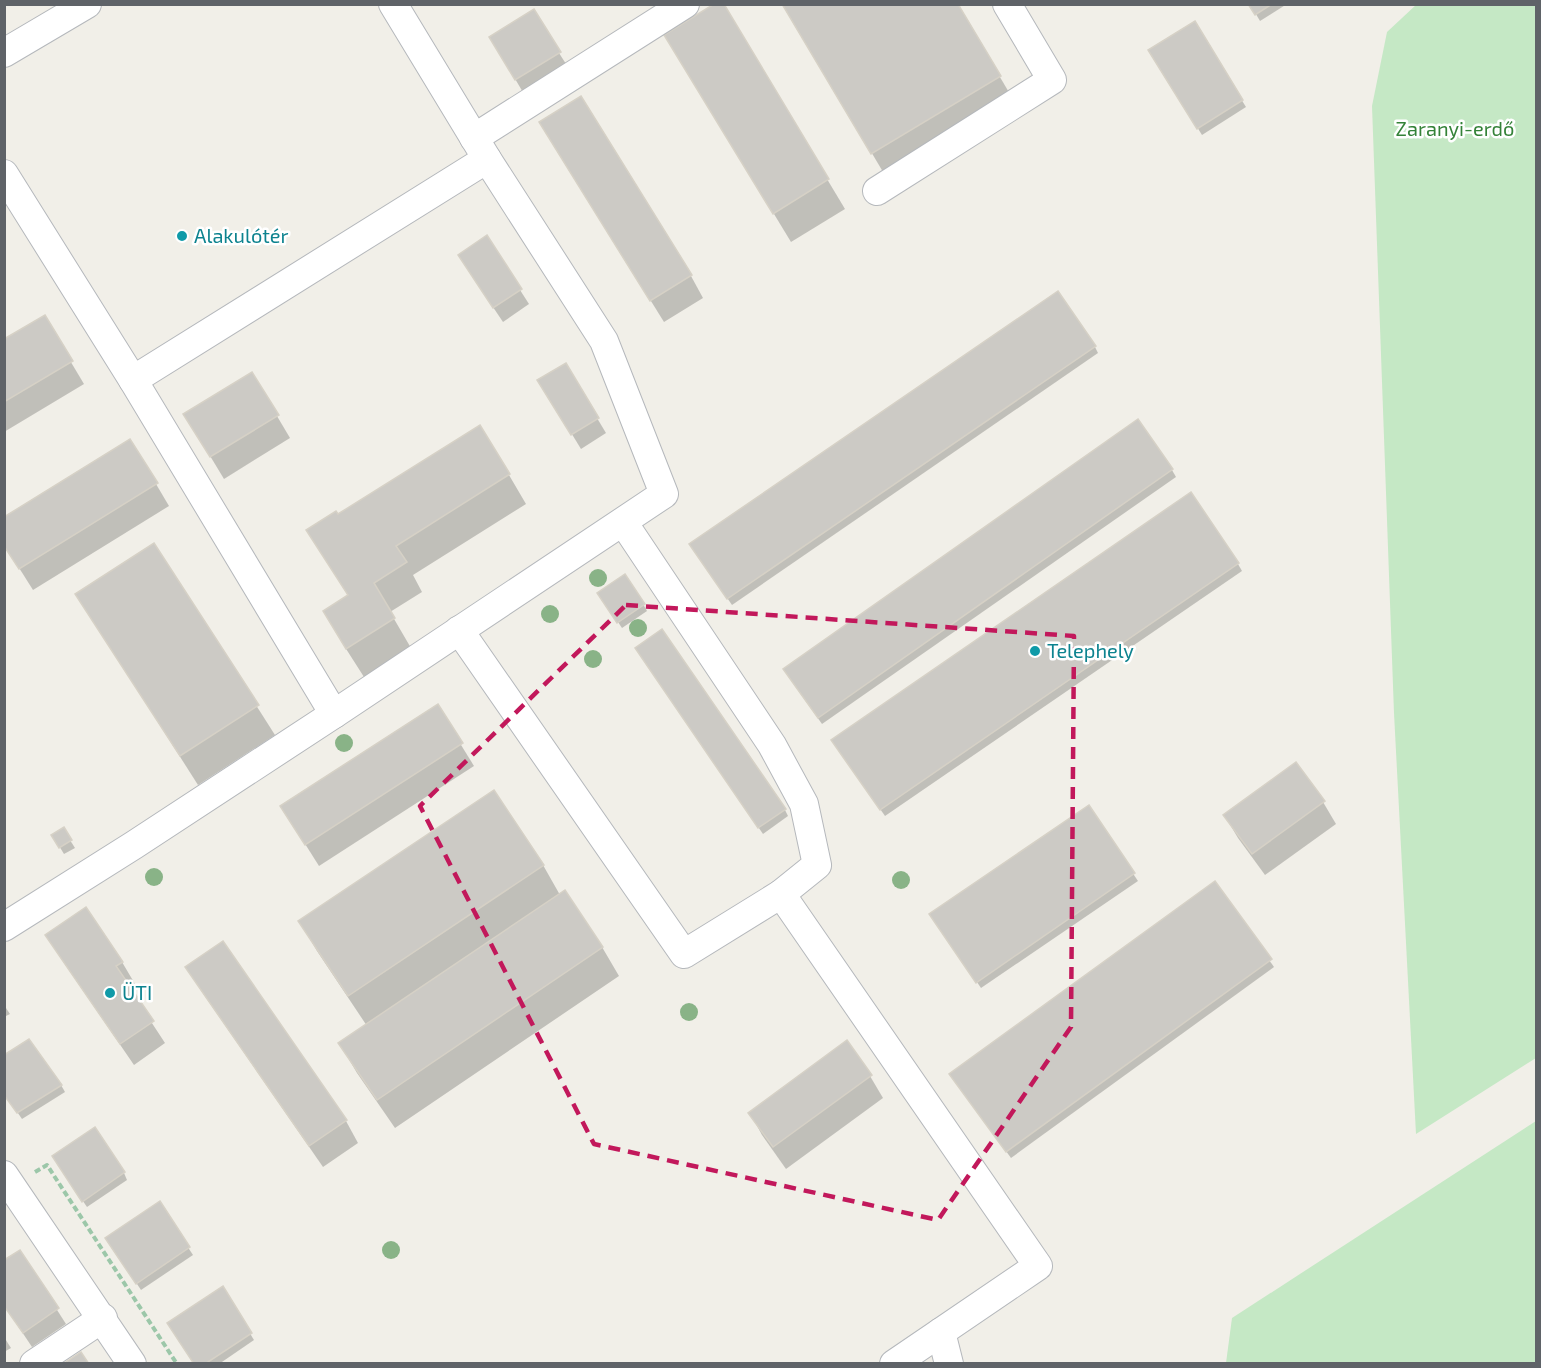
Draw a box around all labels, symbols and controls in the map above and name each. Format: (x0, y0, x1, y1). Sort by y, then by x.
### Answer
park label: Zaranyi-erdő (1396, 116, 1514, 140)
place label: Alakulótér (194, 223, 289, 247)
marker: Alakulótér (175, 229, 189, 243)
place label: Telephely (1047, 638, 1134, 662)
marker: Telephely (1028, 644, 1042, 658)
place label: ÜTI (122, 980, 152, 1004)
marker: ÜTI (103, 986, 117, 1000)

